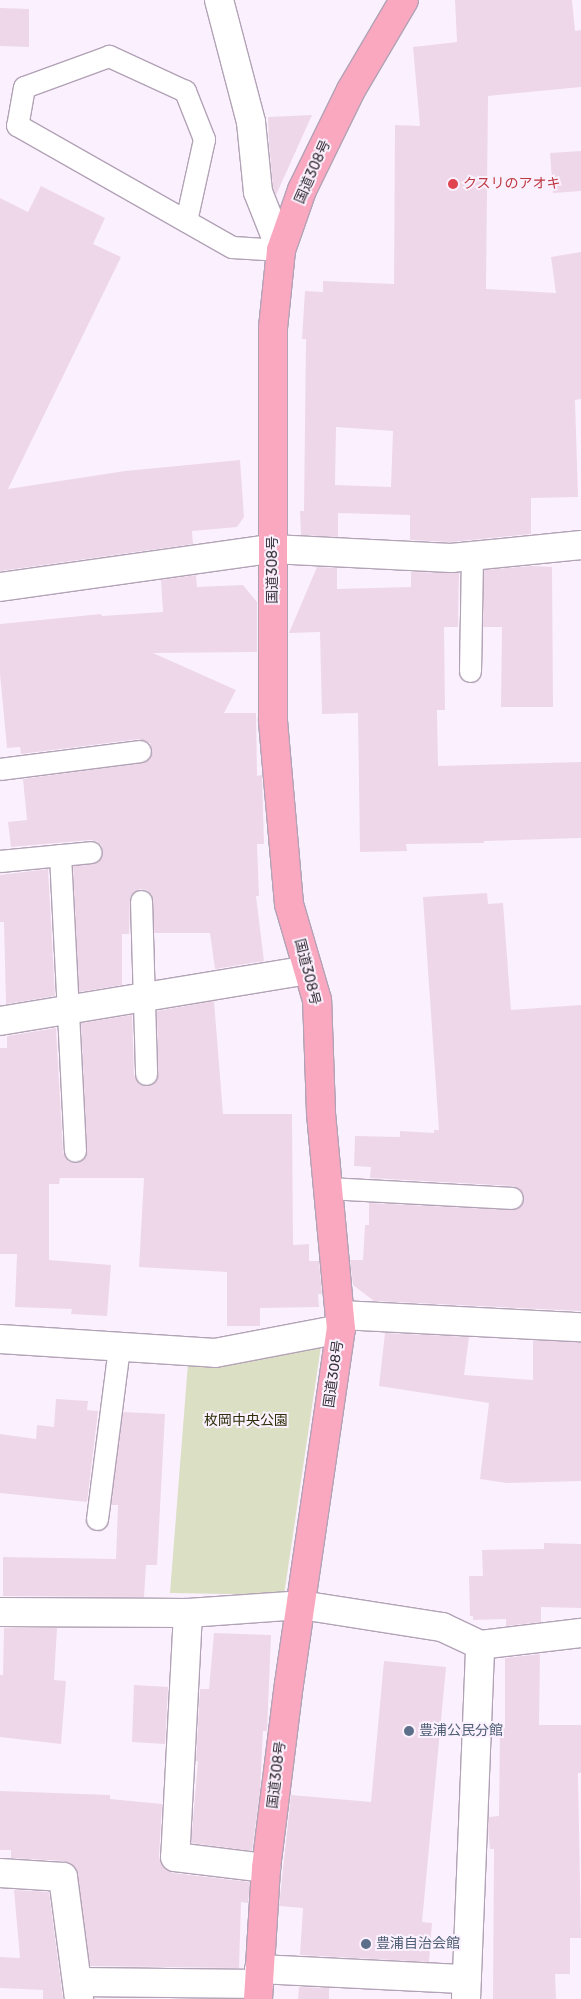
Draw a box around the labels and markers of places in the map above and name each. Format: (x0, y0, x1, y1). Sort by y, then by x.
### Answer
place label: クスリのアオキ (463, 176, 561, 192)
marker: クスリのアオキ (447, 178, 459, 190)
place label: 豊浦公民分館 (419, 1723, 503, 1739)
marker: 豊浦公民分館 (403, 1725, 415, 1737)
place label: 豊浦自治会館 (376, 1936, 460, 1952)
marker: 豊浦自治会館 (360, 1938, 372, 1950)

